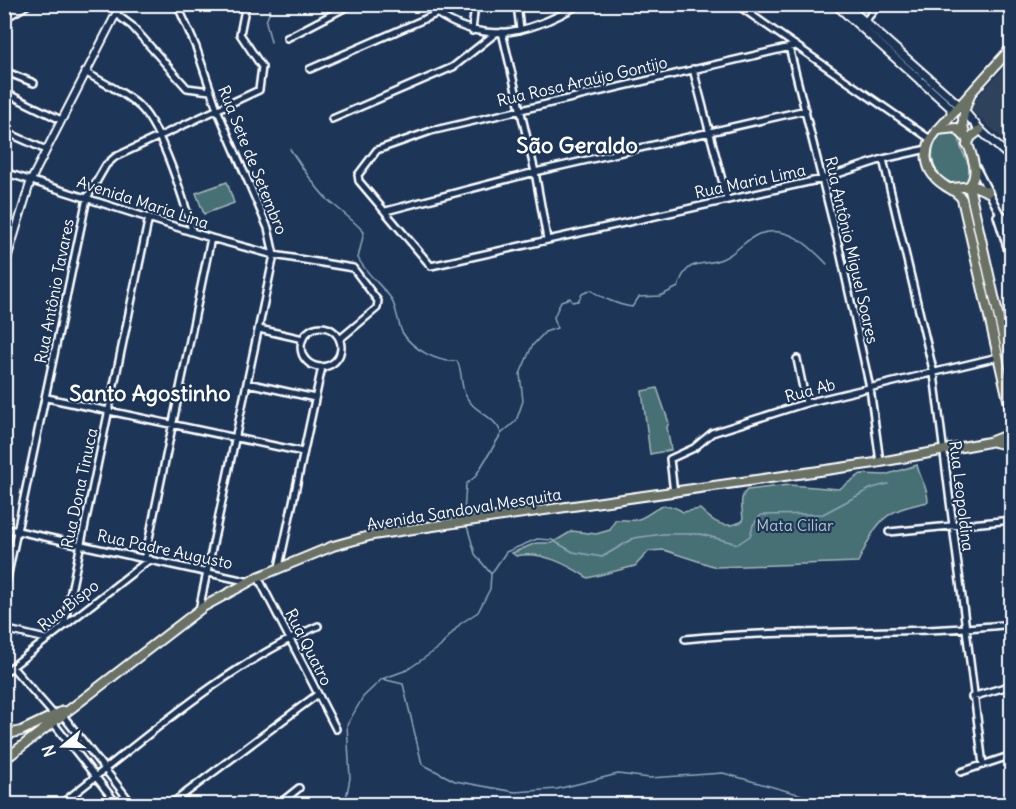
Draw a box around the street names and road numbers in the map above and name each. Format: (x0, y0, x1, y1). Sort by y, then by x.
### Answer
street label: Rua Rosa Araújo Gontijo (495, 52, 669, 110)
street label: Rua Sete de Setembro (214, 83, 292, 237)
street label: Rua Antônio Miguel Soares (821, 154, 883, 346)
street label: Rua Maria Lima (693, 159, 807, 203)
street label: Avenida Maria Lina (75, 171, 211, 233)
street label: Rua Antônio Tavares (30, 217, 78, 365)
street label: Rua Ab (783, 374, 838, 406)
street label: Rua Dona Tinuca (56, 426, 102, 550)
street label: Rua Leopoldina (945, 440, 979, 552)
street label: Avenida Sandoval Mesquita (365, 484, 563, 534)
street label: Rua Padre Augusto (95, 525, 235, 573)
street label: Rua Bispo (34, 575, 102, 635)
street label: Rua Quatro (281, 605, 337, 689)

